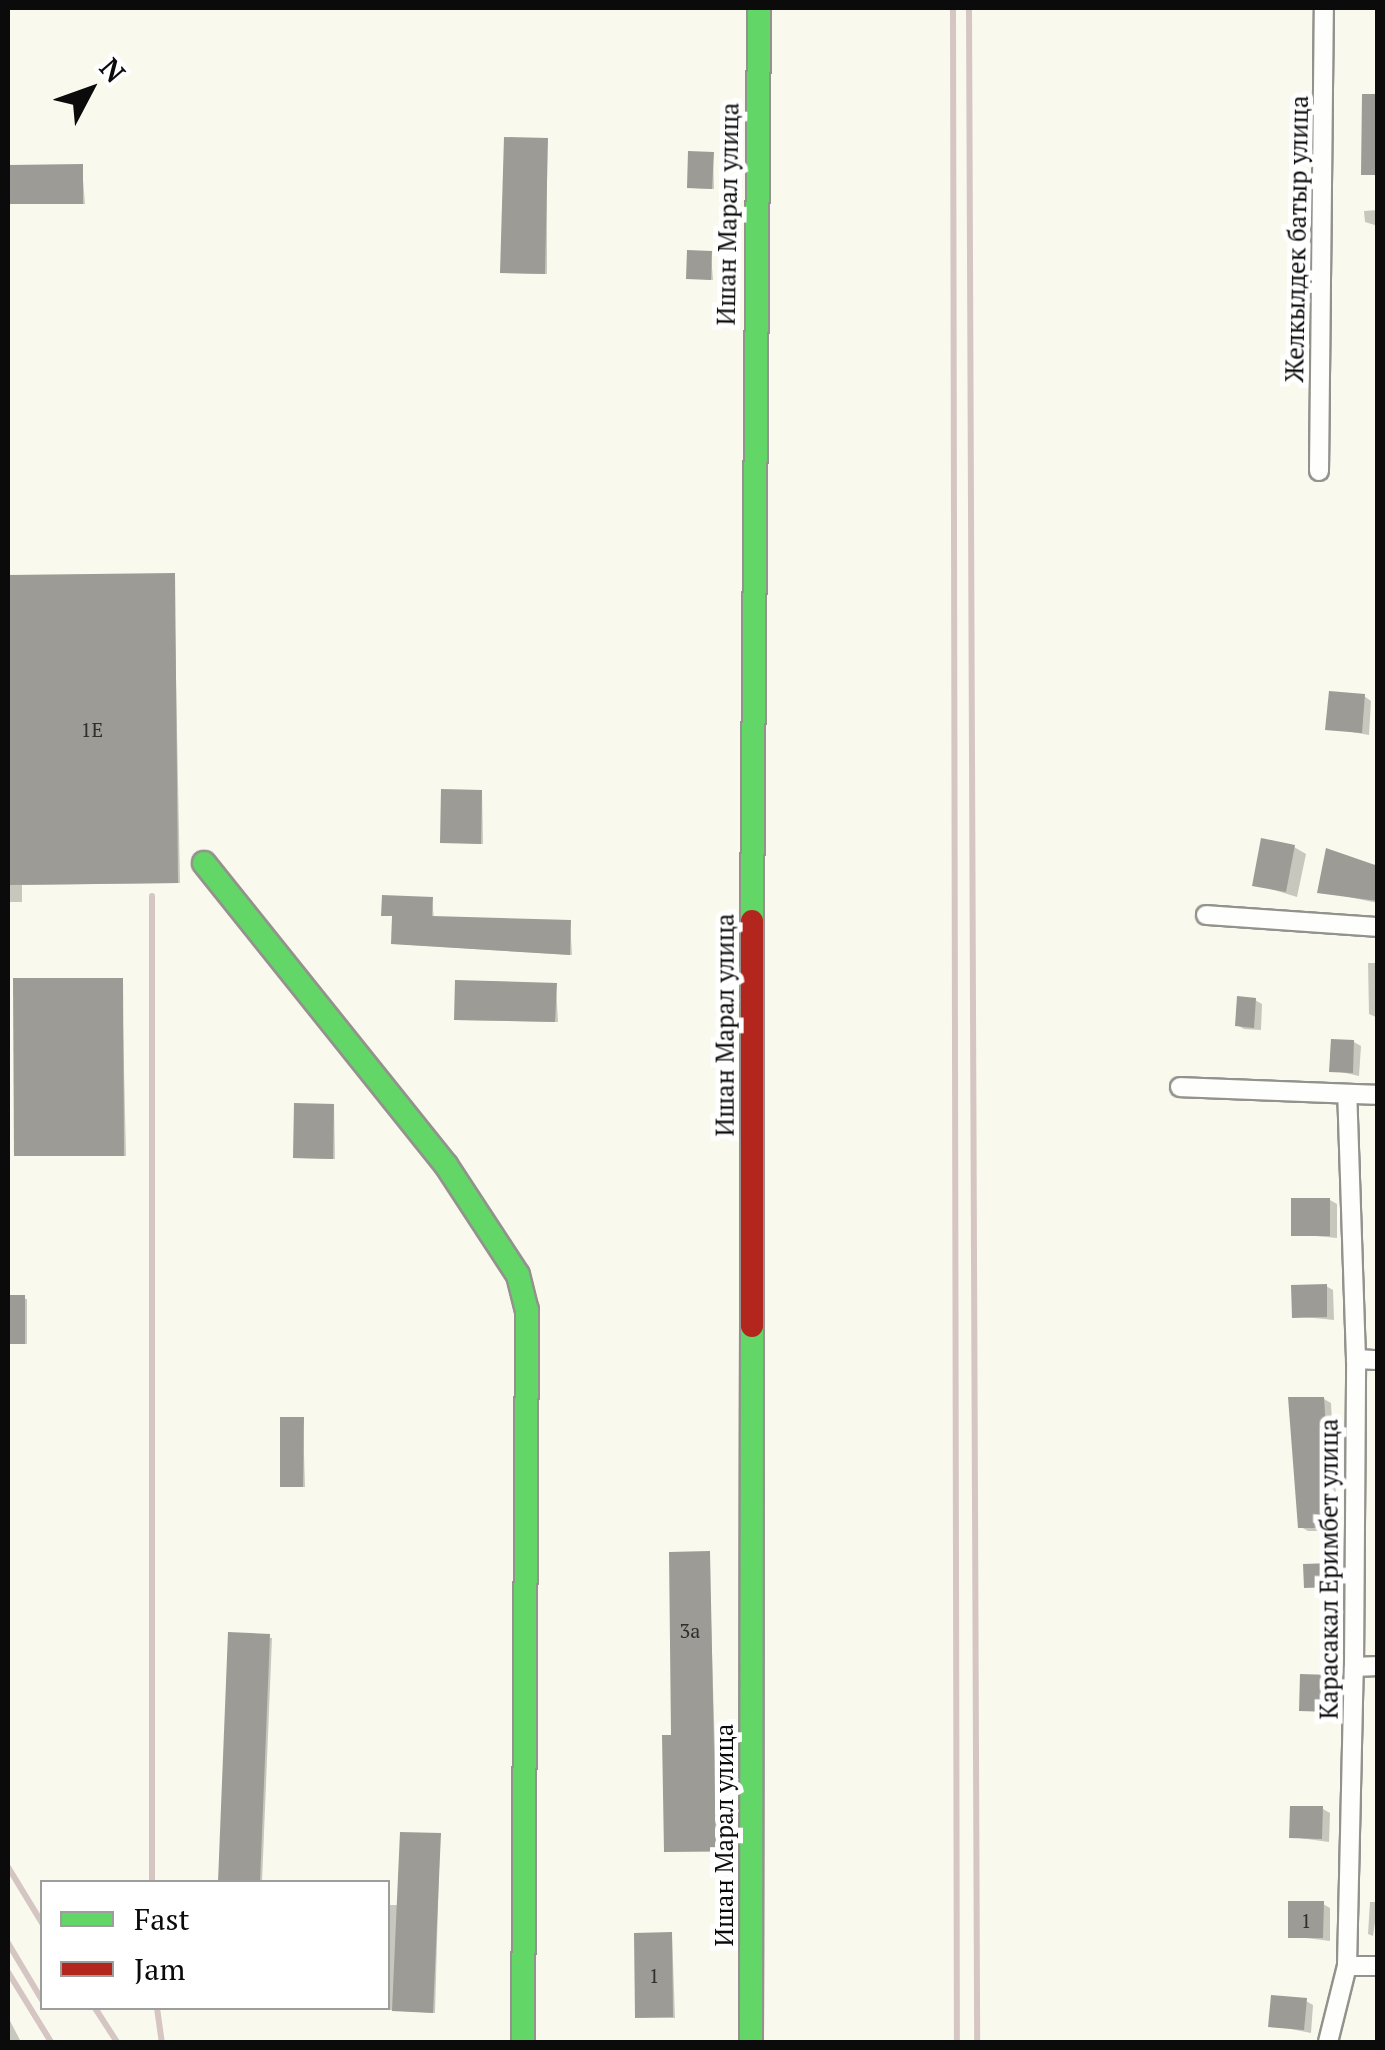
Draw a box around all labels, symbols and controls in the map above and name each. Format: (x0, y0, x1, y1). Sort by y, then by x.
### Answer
north arrow (40, 40, 140, 140)
text: N (92, 50, 134, 90)
street label: Желкылдек батыр улица (1279, 95, 1315, 383)
street label: Ишан Марал улица (711, 102, 745, 326)
house number: 1Е (81, 717, 103, 741)
street label: Ишан Марал улица (710, 914, 740, 1136)
street label: Карасакал Еримбет улица (1314, 1418, 1344, 1720)
house number: 3а (680, 1618, 700, 1642)
street label: Ишан Марал улица (709, 1724, 739, 1946)
legend (40, 1880, 390, 2010)
text: Fast (134, 1899, 190, 1939)
house number: 1 (1301, 1908, 1311, 1932)
text: Jam (134, 1949, 185, 1989)
house number: 1 (649, 1963, 659, 1987)

